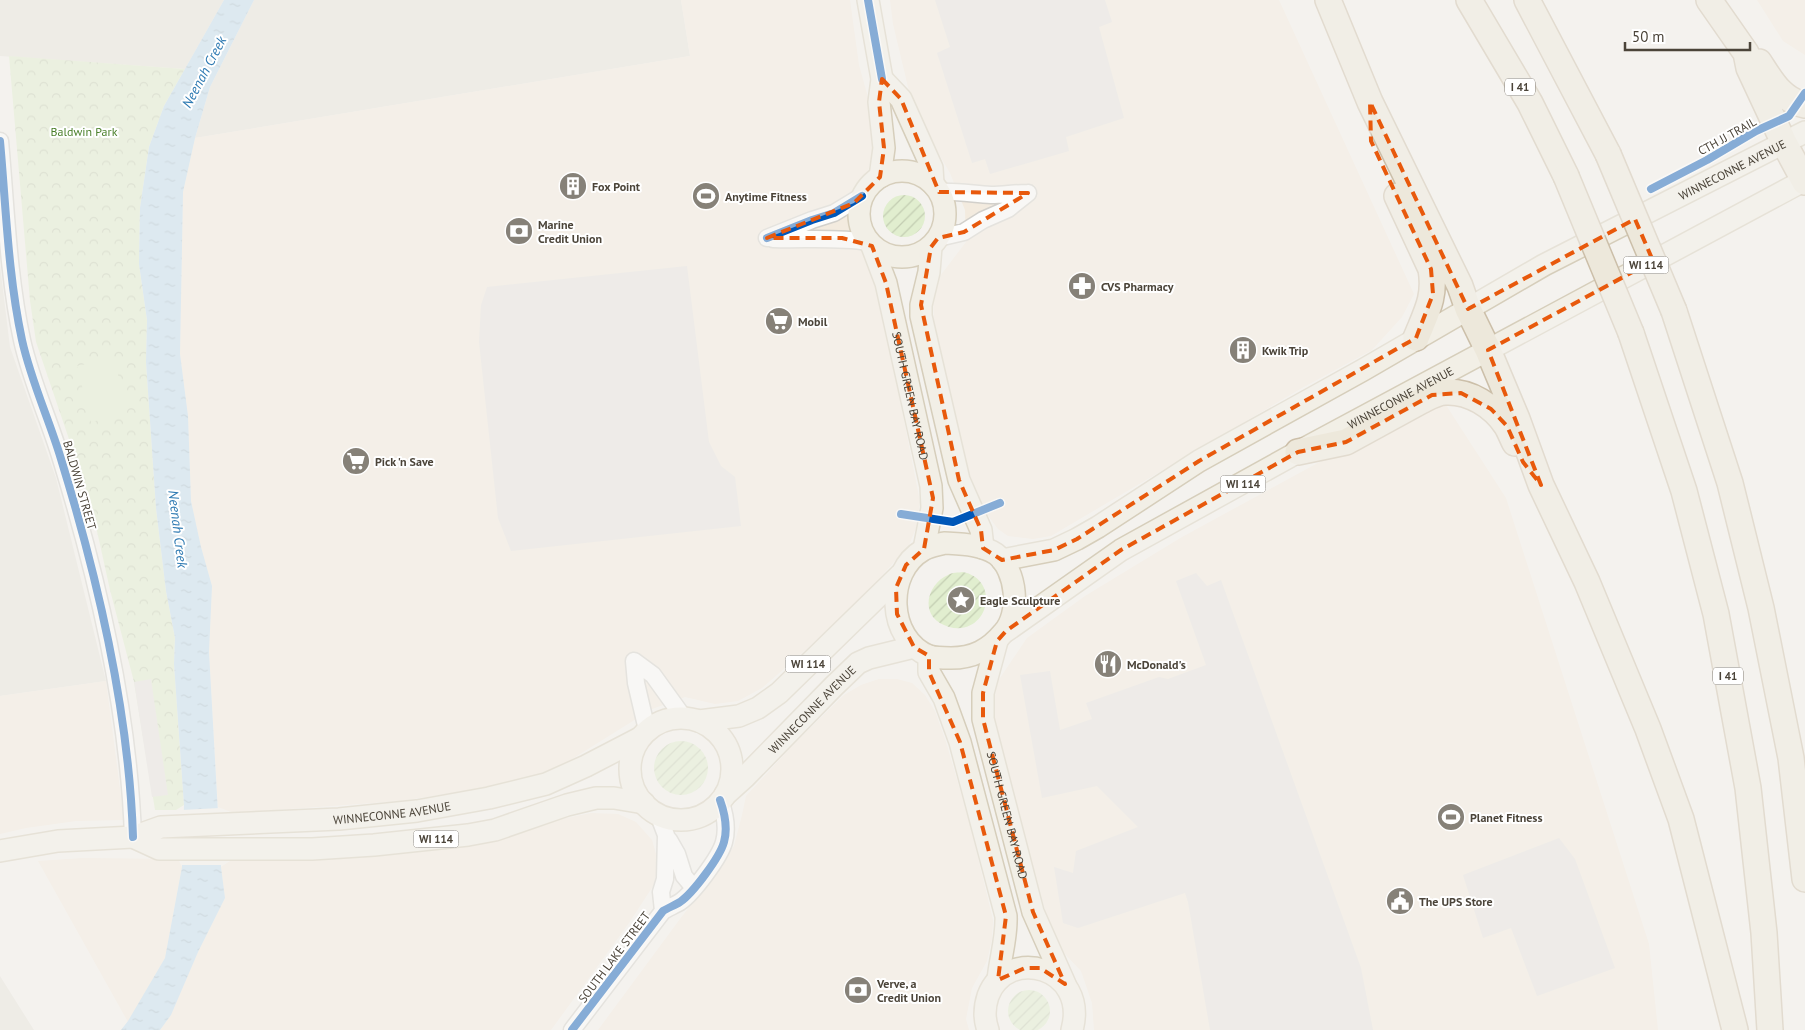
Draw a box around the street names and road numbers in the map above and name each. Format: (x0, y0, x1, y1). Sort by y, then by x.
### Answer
road number: I 41 (1505, 78, 1535, 95)
street label: CTH JJ TRAIL (1695, 114, 1759, 158)
street label: WINNECONNE AVENUE (1676, 136, 1788, 203)
road number: WI 114 (1624, 256, 1668, 274)
street label: SOUTH GREEN BAY ROAD (889, 330, 933, 462)
street label: WINNECONNE AVENUE (1345, 363, 1456, 432)
street label: BALDWIN STREET (60, 439, 100, 532)
road number: WI 114 (1220, 476, 1266, 492)
road number: WI 114 (786, 656, 830, 672)
street label: WINNECONNE AVENUE (765, 662, 859, 757)
road number: I 41 (1713, 668, 1743, 684)
street label: SOUTH GREEN BAY ROAD (984, 750, 1032, 881)
street label: WINNECONNE AVENUE (333, 798, 452, 827)
road number: WI 114 (414, 831, 458, 848)
street label: SOUTH LAKE STREET (575, 908, 653, 1006)

